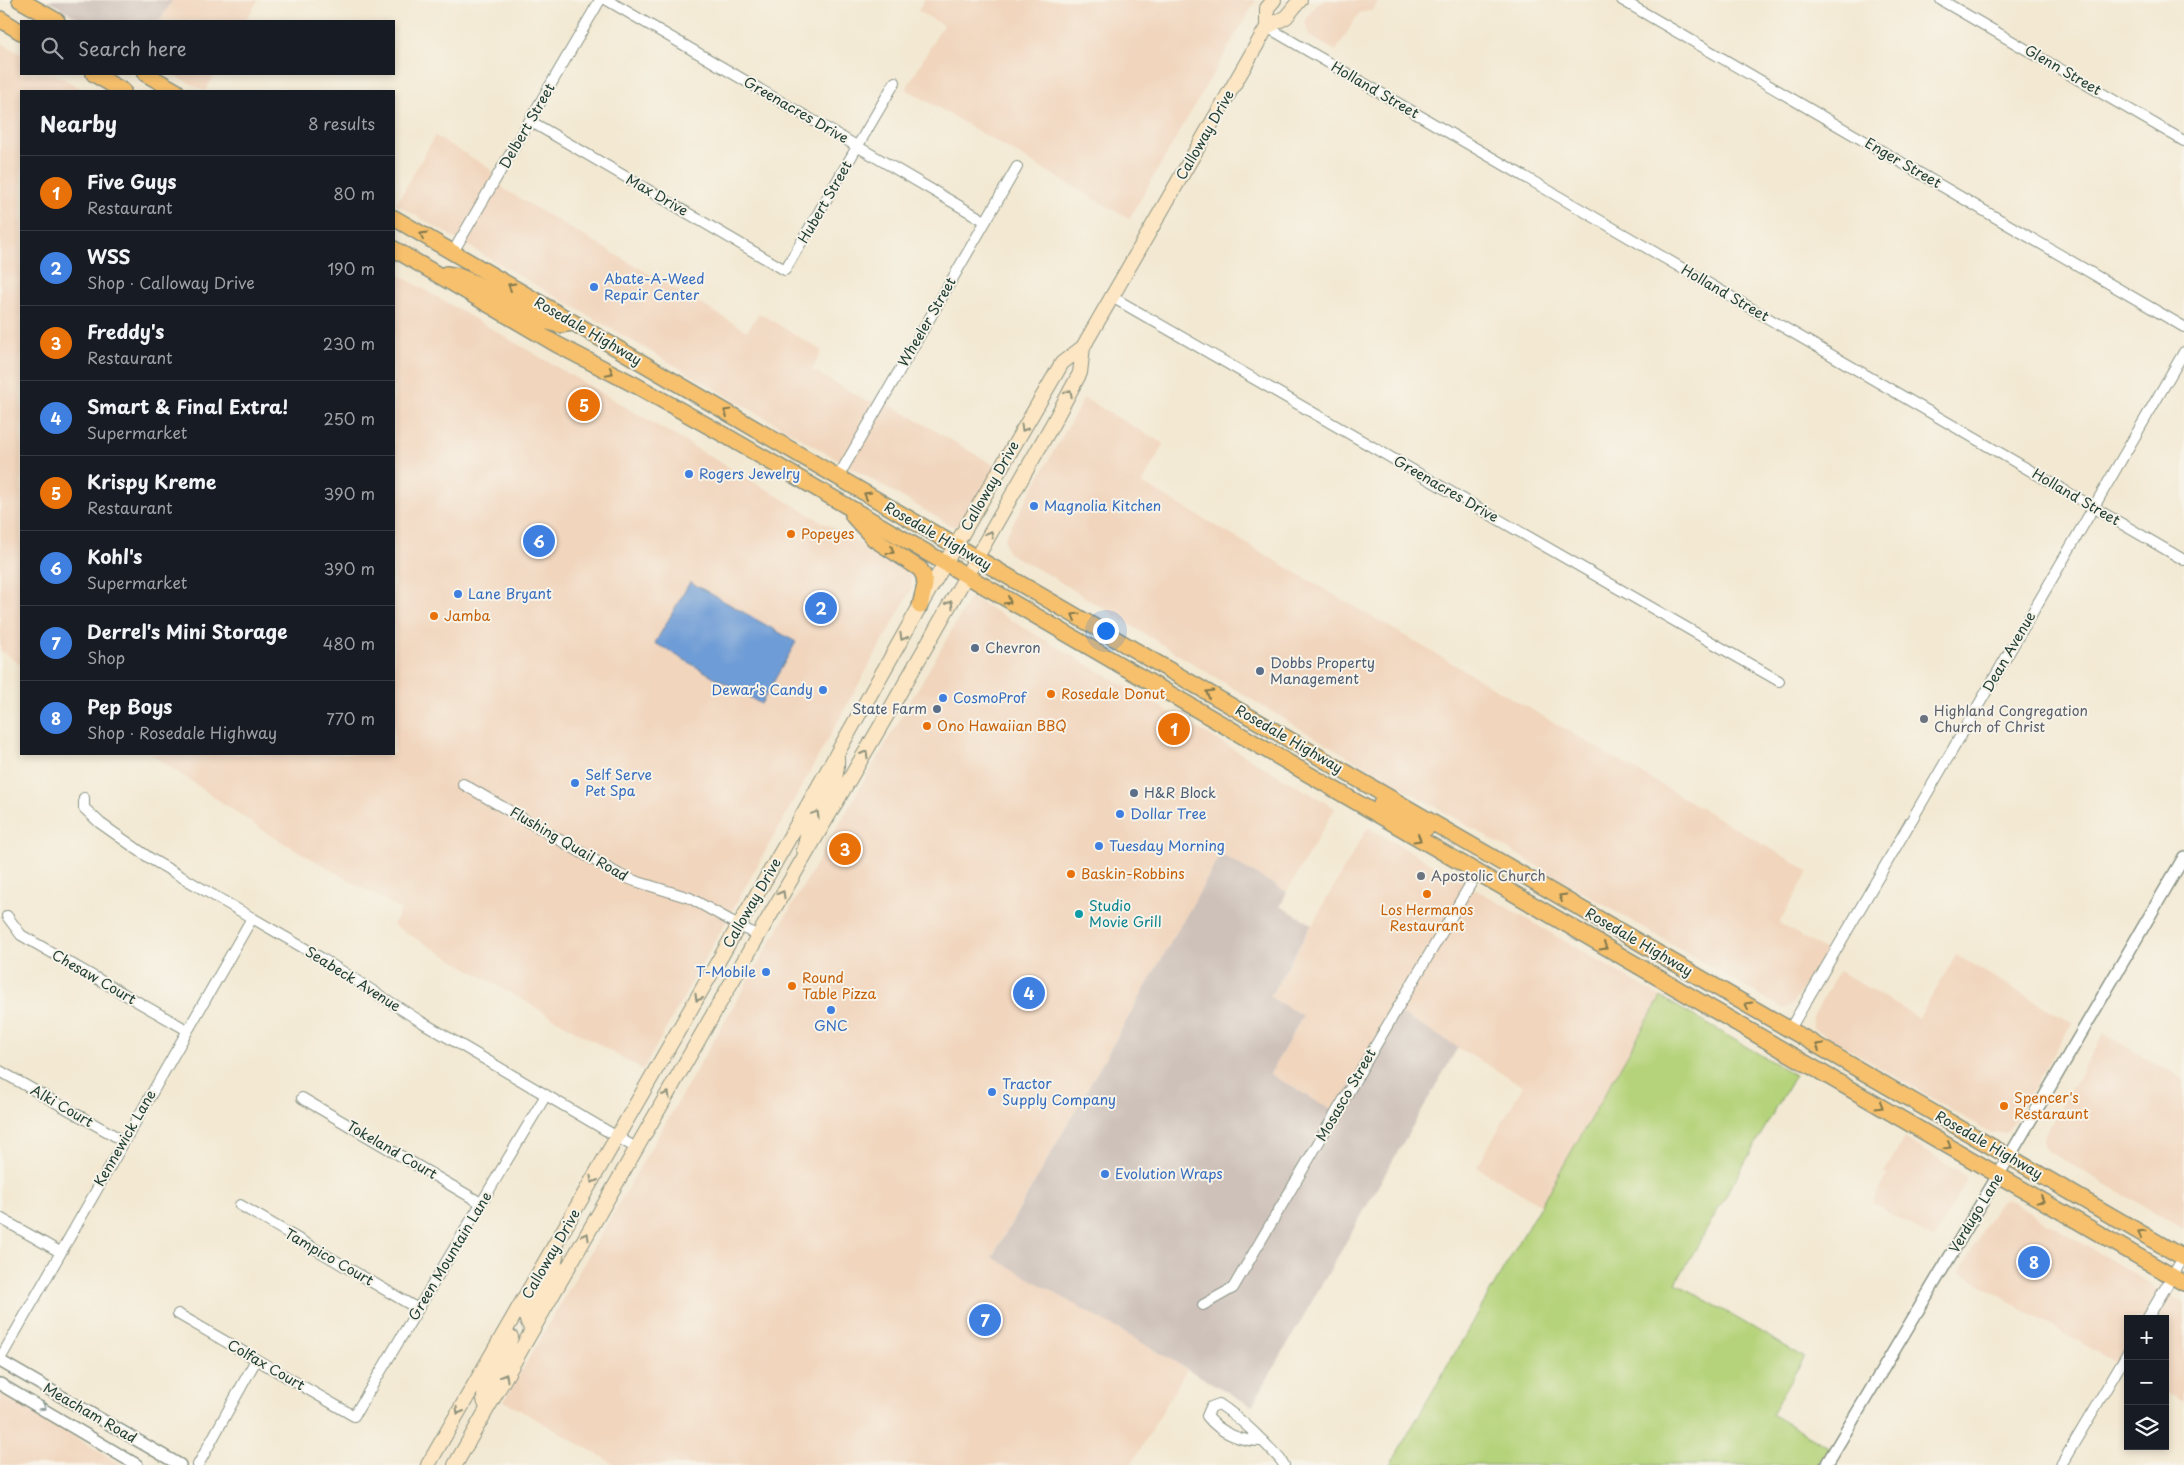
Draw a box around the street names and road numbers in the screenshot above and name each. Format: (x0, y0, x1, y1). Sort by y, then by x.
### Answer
street label: Glenn Street (2021, 39, 2106, 100)
street label: Holland Street (1327, 56, 1423, 123)
street label: Greenacres Drive (740, 71, 853, 148)
street label: Delbert Street (494, 79, 560, 172)
street label: Calloway Drive (1170, 86, 1239, 184)
street label: Enger Street (1861, 132, 1946, 193)
street label: Hubert Street (792, 156, 857, 247)
street label: Max Drive (622, 168, 692, 221)
street label: Holland Street (1677, 259, 1773, 326)
street label: Wheeler Street (892, 273, 961, 371)
street label: Rosedale Highway (531, 291, 646, 370)
street label: Calloway Drive (955, 437, 1024, 535)
street label: Greenacres Drive (1390, 450, 1503, 527)
street label: Holland Street (2028, 463, 2124, 530)
street label: Rosedale Highway (881, 496, 996, 575)
street label: Dean Avenue (1977, 607, 2040, 696)
street label: Rosedale Highway (1232, 699, 1347, 778)
street label: Flushing Quail Road (506, 801, 632, 886)
street label: Calloway Drive (717, 854, 786, 952)
street label: Rosedale Highway (1582, 902, 1697, 981)
street label: Seabeck Avenue (302, 941, 405, 1017)
street label: Chesaw Court (48, 944, 140, 1009)
street label: Mosasco Street (1311, 1044, 1381, 1145)
street label: Alki Court (27, 1079, 98, 1132)
street label: Kennewick Lane (88, 1085, 161, 1190)
street label: Rosedale Highway (1932, 1105, 2047, 1184)
street label: Tokeland Court (343, 1115, 442, 1184)
street label: Verdugo Lane (1943, 1169, 2008, 1257)
street label: Green Mountain Lane (403, 1187, 497, 1324)
street label: Calloway Drive (516, 1205, 585, 1303)
street label: Tampico Court (281, 1223, 378, 1291)
street label: Colfax Court (224, 1334, 309, 1395)
street label: Meacham Road (40, 1377, 141, 1448)

